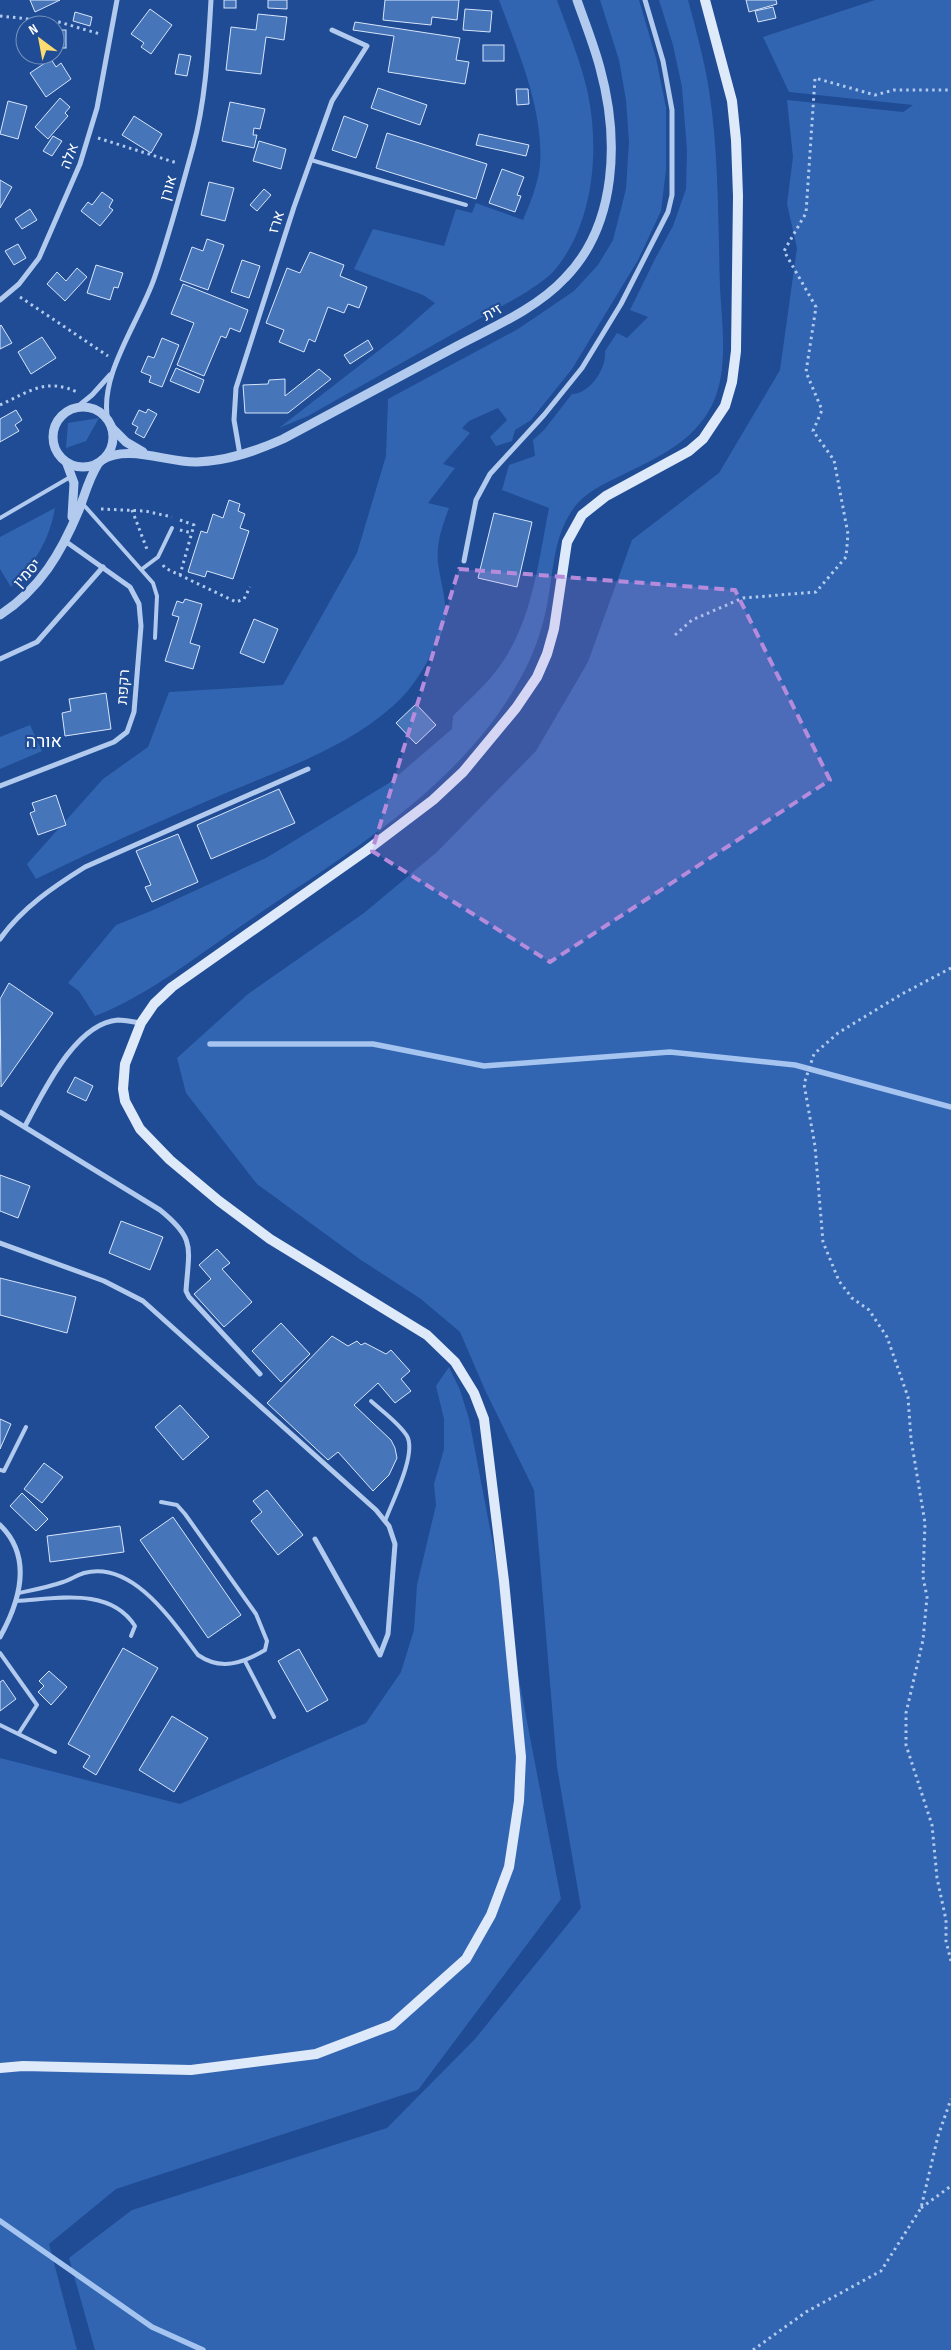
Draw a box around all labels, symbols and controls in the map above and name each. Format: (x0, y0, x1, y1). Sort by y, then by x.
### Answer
north arrow (15, 15, 65, 65)
text: N (26, 20, 41, 39)
street label: אלה (56, 141, 83, 172)
street label: אורן (156, 173, 181, 203)
street label: ארז (264, 209, 289, 236)
street label: זית (479, 300, 505, 325)
street label: יסמין (9, 555, 45, 592)
street label: רקפת (113, 669, 134, 705)
district label: אורה (26, 731, 62, 752)

